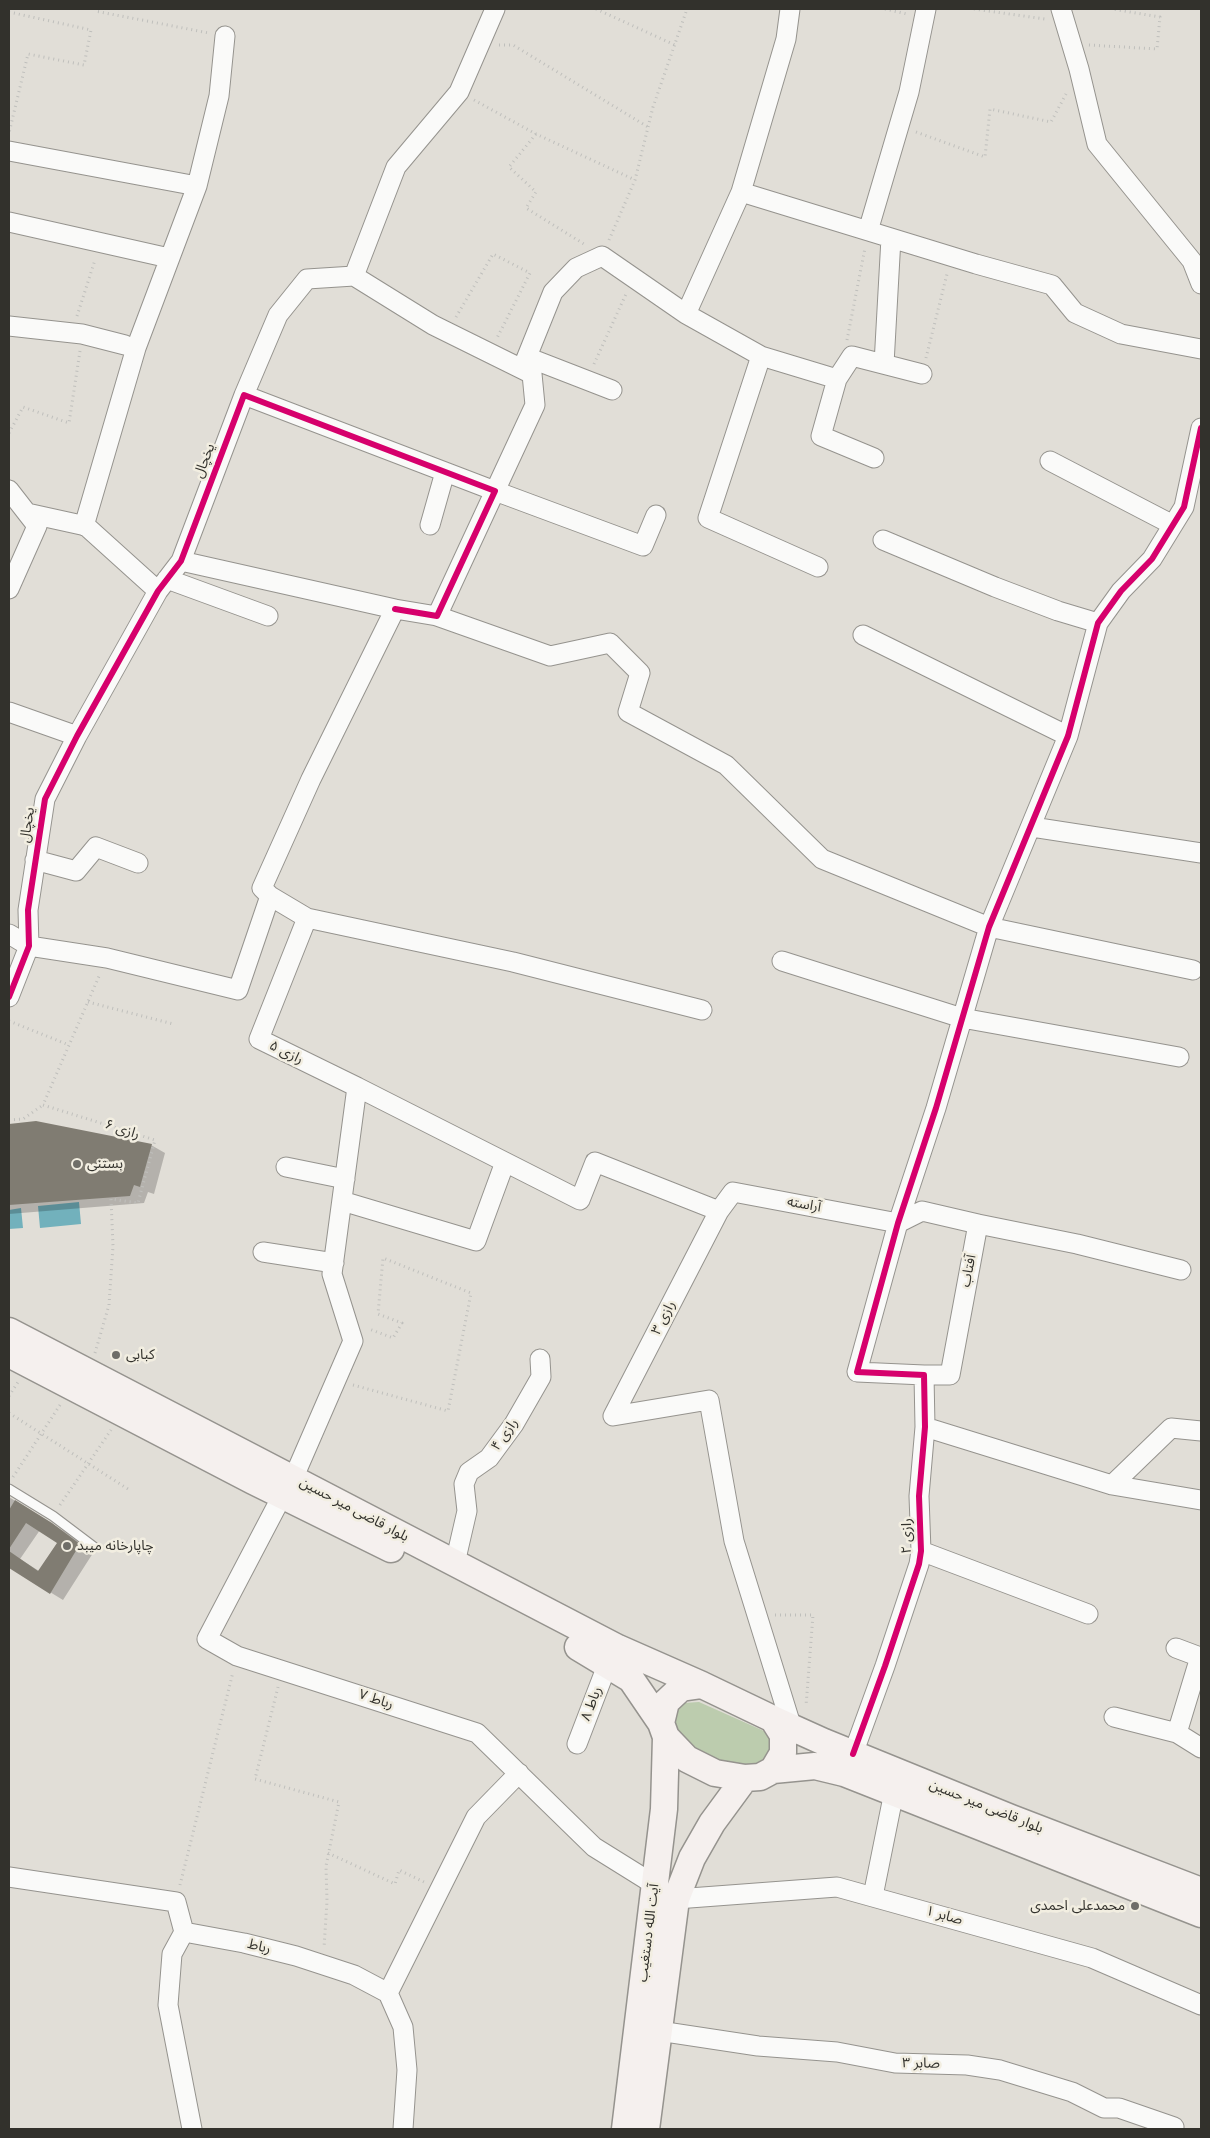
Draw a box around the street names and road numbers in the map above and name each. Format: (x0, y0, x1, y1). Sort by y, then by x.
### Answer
street label: یخچال (191, 441, 219, 481)
street label: یخچال (17, 806, 39, 844)
street label: رازی ۵ (266, 1038, 306, 1068)
street label: رازی ۶ (102, 1117, 142, 1143)
street label: آراسته (786, 1193, 822, 1217)
street label: آفتاب (958, 1253, 980, 1289)
street label: رازی ۳ (648, 1298, 680, 1338)
street label: رازی ۴ (488, 1416, 522, 1454)
street label: بلوار قاضی میر حسین (297, 1474, 411, 1546)
street label: رازی ۲ (899, 1518, 915, 1554)
street label: رباط ۸ (578, 1684, 606, 1724)
street label: رباط ۷ (357, 1687, 395, 1713)
street label: بلوار قاضی میر حسین (927, 1777, 1045, 1837)
street label: آیت الله دستغیب (635, 1883, 663, 1983)
street label: صابر ۱ (924, 1903, 964, 1929)
street label: رباط (246, 1936, 272, 1958)
street label: صابر ۳ (902, 2055, 940, 2073)

